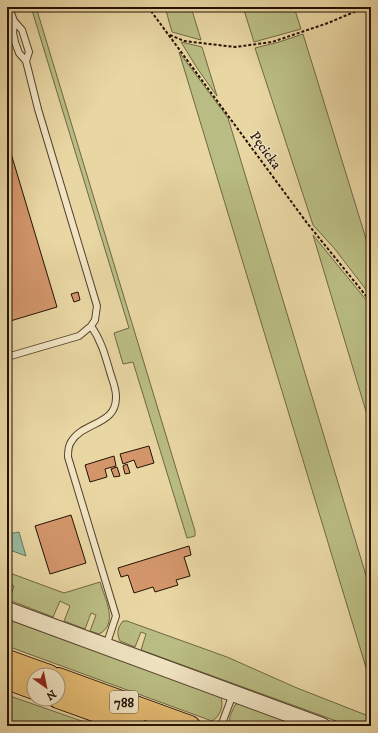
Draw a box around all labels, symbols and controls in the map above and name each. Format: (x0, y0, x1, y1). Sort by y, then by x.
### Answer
street label: Pęcicka (245, 128, 285, 173)
north arrow (26, 667, 66, 707)
text: N (43, 686, 59, 703)
road number: 788 (110, 691, 138, 713)

